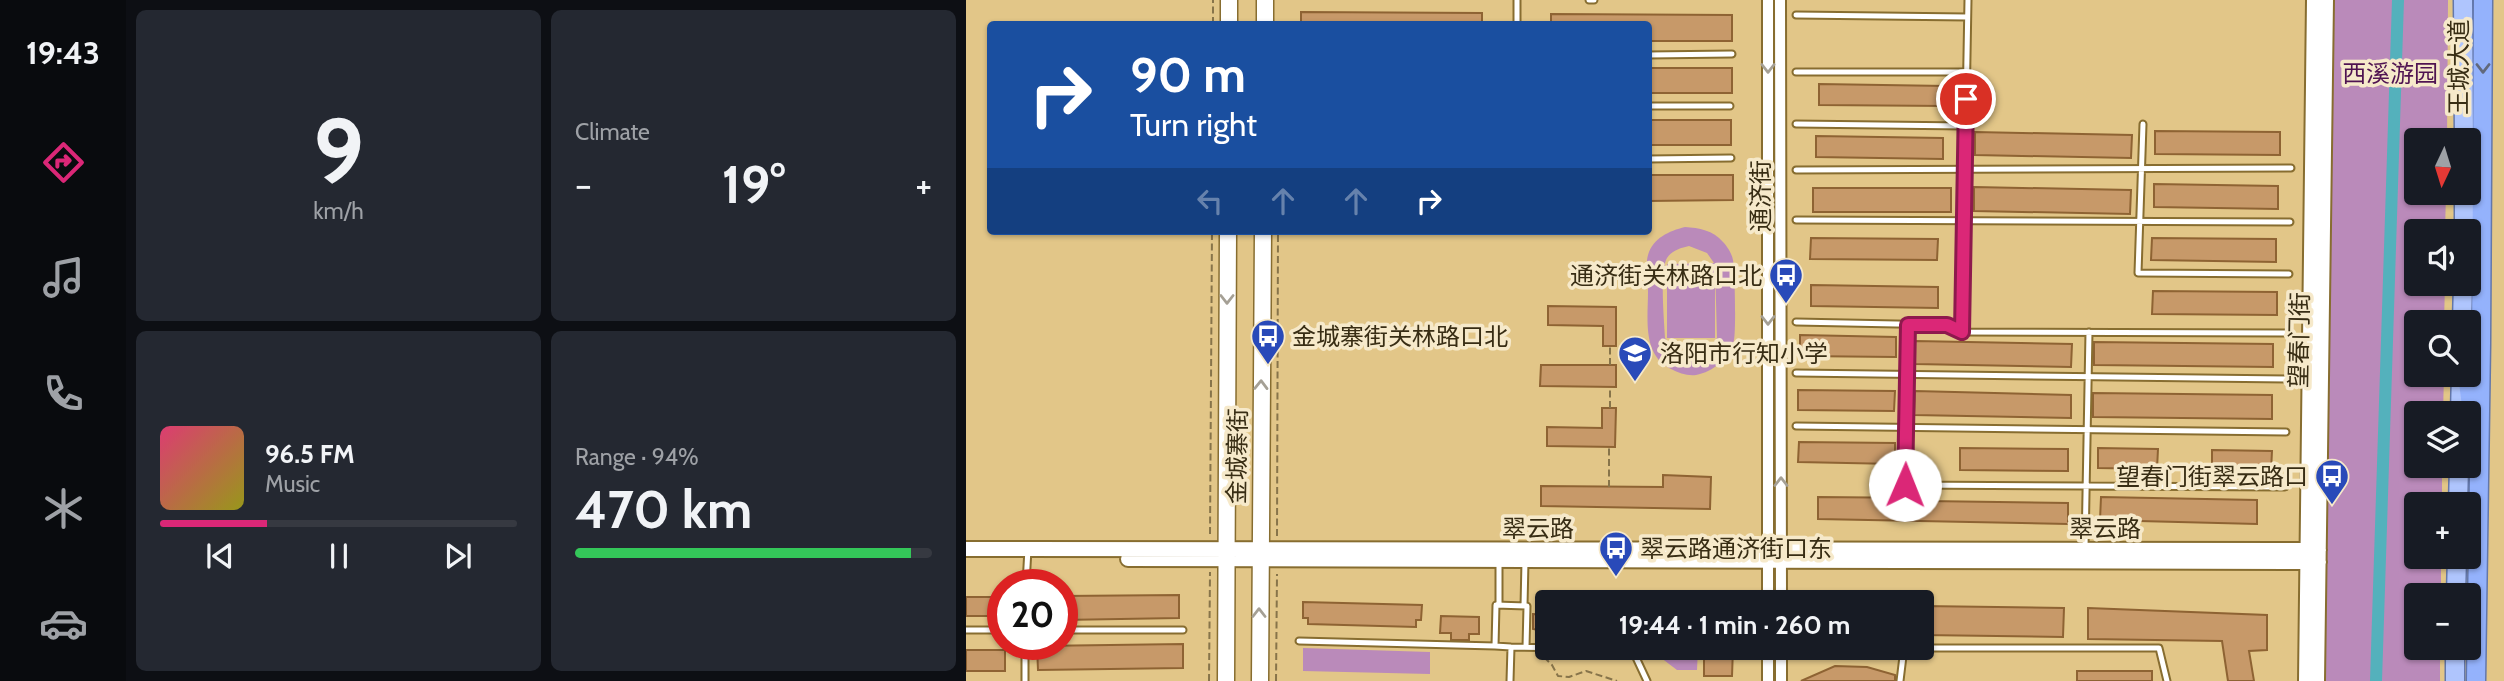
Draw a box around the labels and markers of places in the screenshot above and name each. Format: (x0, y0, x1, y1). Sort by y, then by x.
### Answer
pin (1936, 69, 1996, 129)
bus stop icon: 通济街关林路口北 (1767, 256, 1805, 305)
place label: 通济街关林路口北 (1570, 261, 1762, 290)
bus stop icon: 金城寨街关林路口北 (1249, 317, 1287, 366)
place label: 金城寨街关林路口北 (1292, 322, 1508, 351)
school or university icon: 洛阳市行知小学 (1616, 334, 1654, 383)
place label: 洛阳市行知小学 (1660, 339, 1828, 368)
bus stop icon: 望春门街翠云路口 (2313, 457, 2351, 506)
place label: 望春门街翠云路口 (2116, 462, 2308, 491)
bus stop icon: 翠云路通济街口东 (1597, 529, 1635, 578)
place label: 翠云路通济街口东 (1640, 534, 1832, 563)

